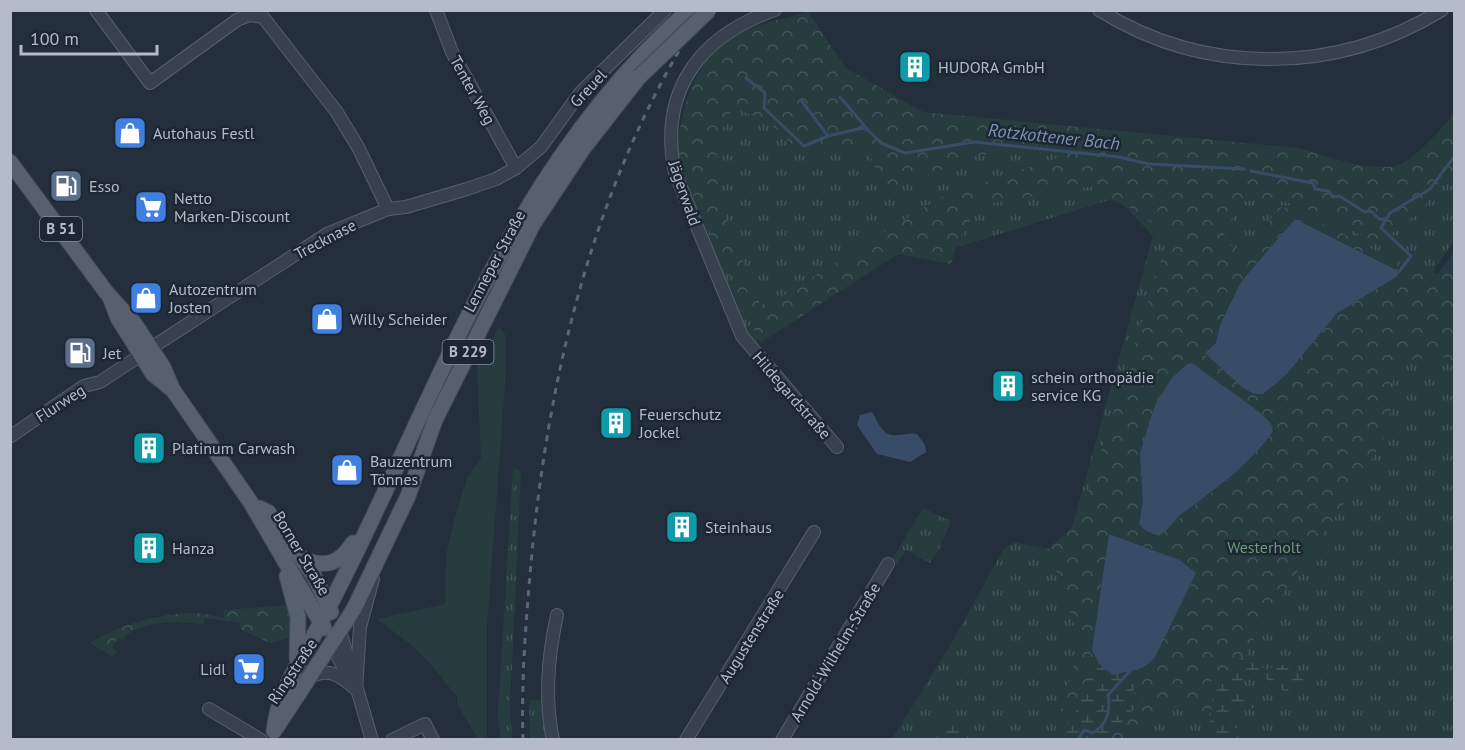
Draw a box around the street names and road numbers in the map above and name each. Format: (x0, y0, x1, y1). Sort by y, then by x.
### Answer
street label: Tenter Weg (446, 52, 500, 128)
street label: Greuel (565, 65, 611, 111)
street label: Jägerwald (664, 157, 705, 228)
street label: Lenneper Straße (459, 207, 529, 315)
street label: Trecknase (291, 214, 359, 264)
road number: B 51 (40, 217, 82, 241)
road number: B 229 (442, 340, 494, 364)
street label: Hildegardstraße (748, 347, 836, 443)
street label: Flurweg (31, 380, 89, 426)
street label: Borner Straße (269, 507, 335, 599)
street label: Arnold-Wilhelm-Straße (786, 579, 884, 725)
street label: Augustenstraße (714, 585, 788, 687)
street label: Ringstraße (263, 635, 321, 707)

